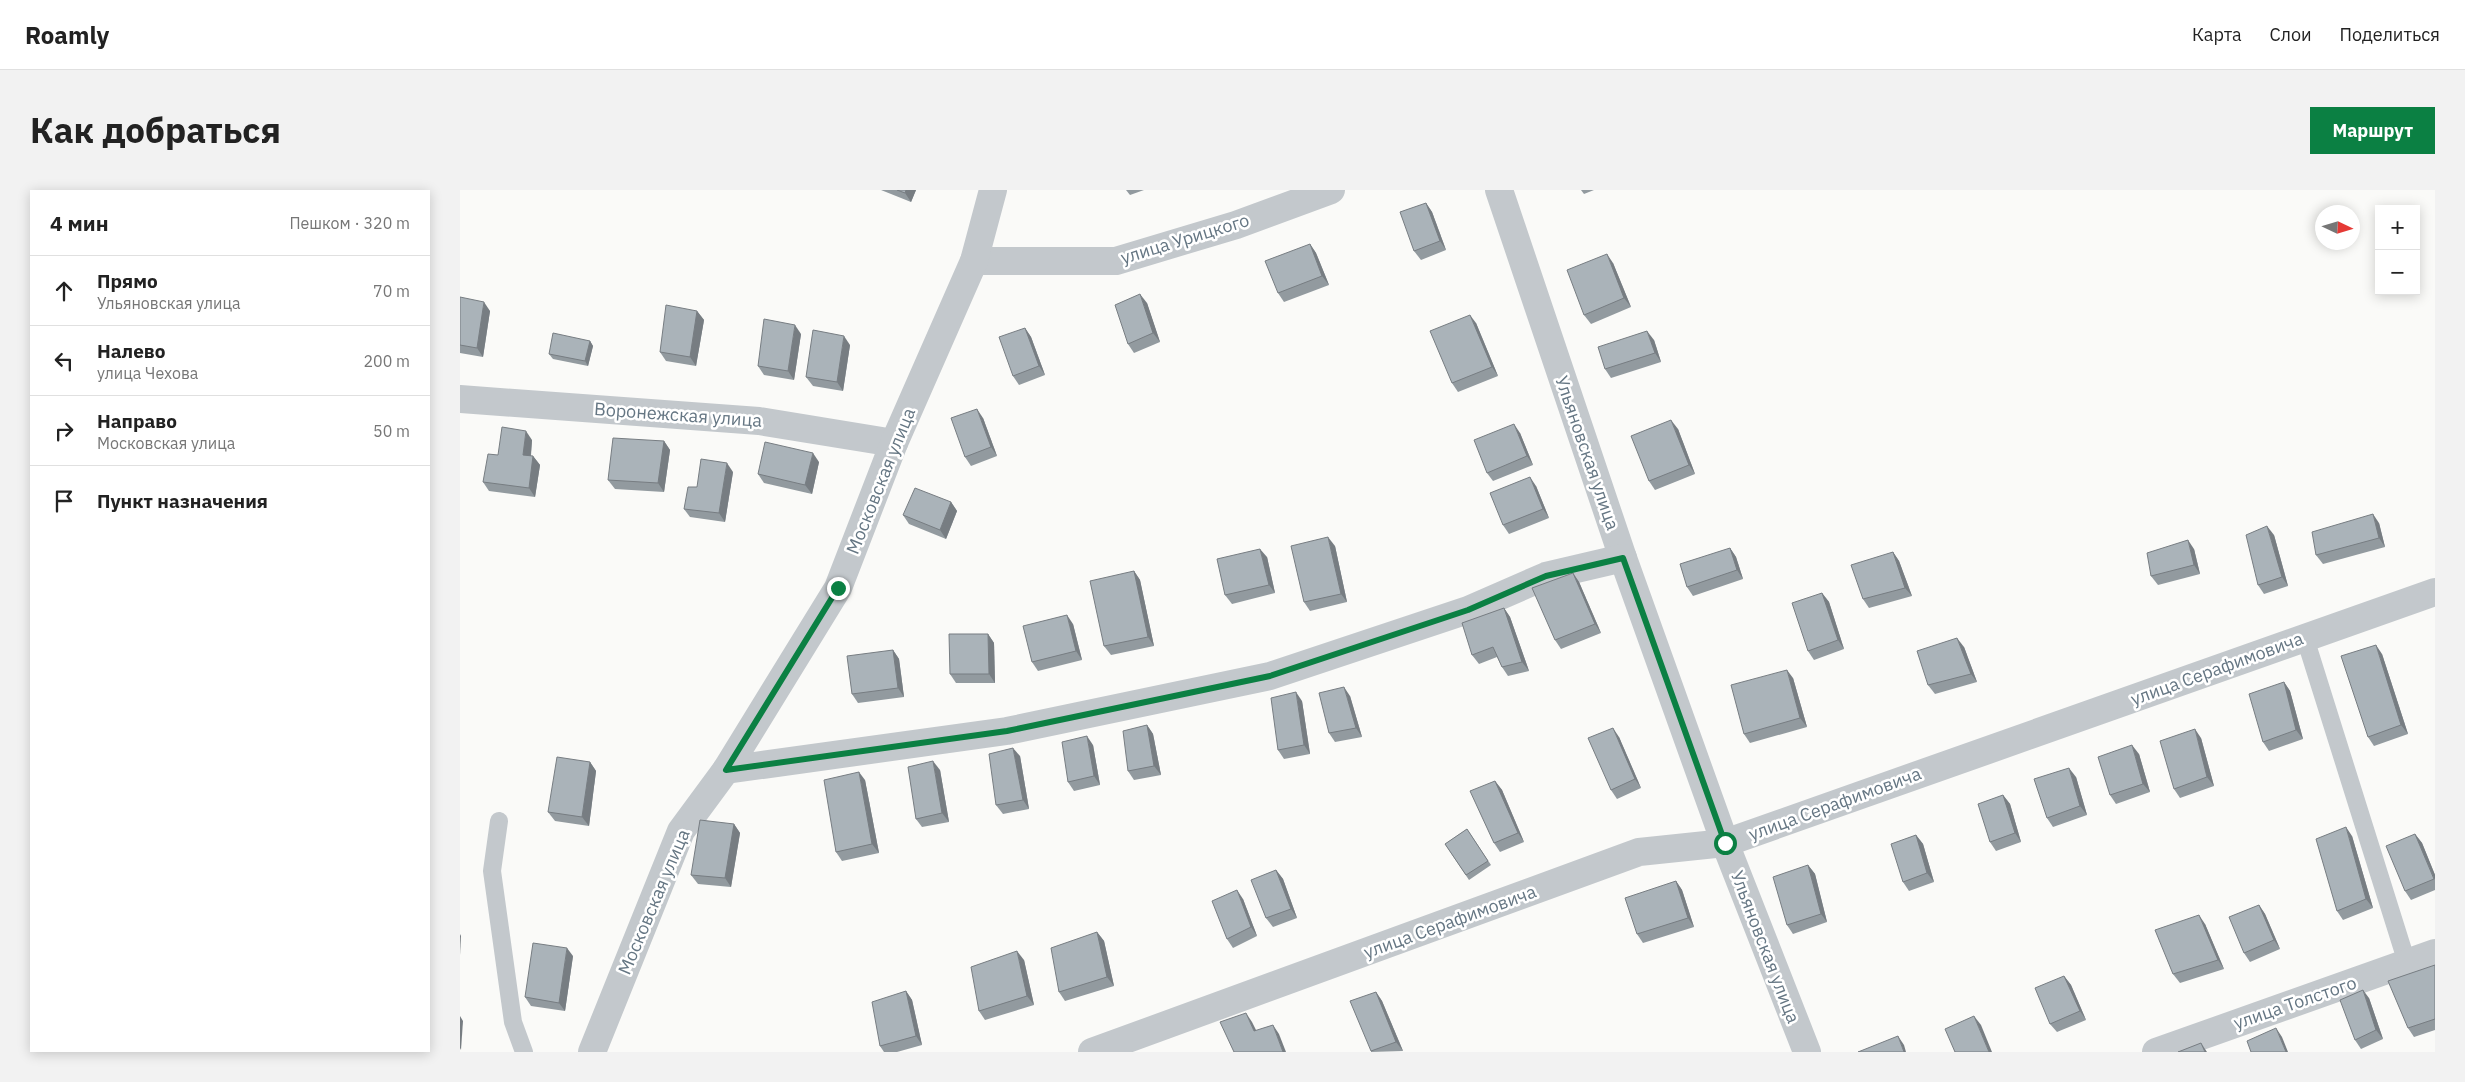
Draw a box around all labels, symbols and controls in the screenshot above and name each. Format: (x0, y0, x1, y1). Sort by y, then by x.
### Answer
text: Roamly (25, 19, 109, 51)
text: Карта (2192, 23, 2242, 46)
text: Слои (2270, 23, 2312, 46)
text: Поделиться (2340, 23, 2440, 46)
text: Как добраться (30, 107, 281, 153)
button: Маршрут (2310, 107, 2435, 154)
north arrow (2315, 205, 2360, 250)
map controls (2375, 205, 2420, 295)
button: + (2375, 205, 2420, 250)
street label: улица Урицкого (1118, 208, 1252, 269)
text: 4 мин (50, 209, 109, 237)
text: Пешком · 320 m (289, 213, 410, 233)
button: − (2375, 250, 2420, 295)
text: Прямо (97, 269, 158, 293)
icon: ahead (50, 277, 78, 305)
text: 70 m (373, 281, 410, 301)
text: Ульяновская улица (97, 293, 241, 313)
text: Налево (97, 339, 166, 363)
icon: left (50, 347, 78, 375)
text: 200 m (363, 351, 410, 371)
text: улица Чехова (97, 363, 198, 383)
street label: Ульяновская улица (1550, 373, 1625, 533)
street label: Воронежская улица (593, 397, 763, 432)
street label: Московская улица (841, 404, 920, 557)
text: Направо (97, 409, 177, 433)
icon: right (50, 417, 78, 445)
text: 50 m (373, 421, 410, 441)
text: Московская улица (97, 433, 235, 453)
icon: arrive (50, 487, 78, 515)
text: Пункт назначения (97, 489, 268, 513)
route end (827, 577, 850, 600)
street label: улица Серафимовича (2127, 626, 2307, 710)
street label: улица Серафимовича (1745, 761, 1925, 845)
street label: Московская улица (613, 825, 695, 978)
route start (1714, 832, 1737, 855)
street label: Ульяновская улица (1726, 867, 1805, 1027)
street label: улица Серафимовича (1360, 879, 1540, 963)
street label: улица Толстого (2230, 971, 2359, 1034)

